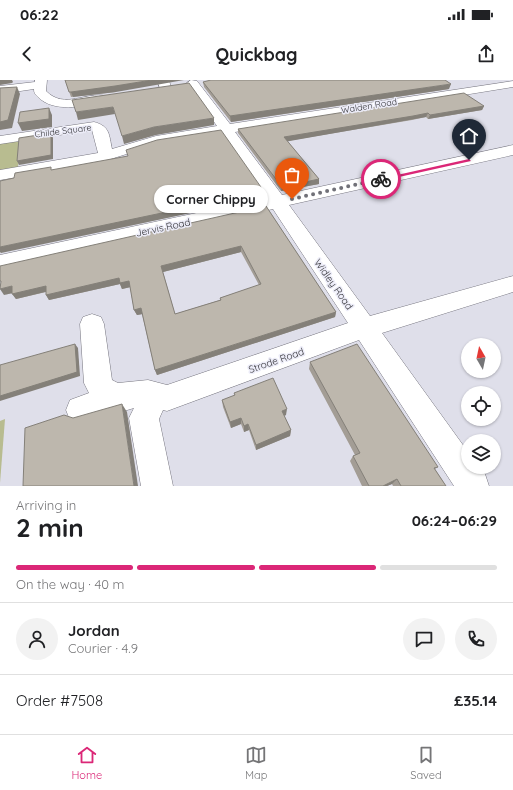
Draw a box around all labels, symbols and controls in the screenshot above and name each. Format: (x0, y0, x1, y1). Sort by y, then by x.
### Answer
text: 06:22 (20, 5, 59, 24)
icon: back (16, 43, 38, 65)
text: Quickbag (215, 43, 298, 66)
icon: share (475, 43, 497, 65)
street label: Walden Road (340, 96, 398, 115)
pin (452, 119, 486, 160)
street label: Childe Square (34, 122, 92, 139)
icon: home (458, 125, 480, 147)
pin (275, 158, 309, 199)
courier (361, 159, 401, 199)
icon: bag (281, 164, 303, 186)
icon: bike (370, 168, 392, 190)
callout: Corner Chippy (154, 185, 268, 213)
text: Corner Chippy (166, 191, 256, 207)
street label: Jervis Road (135, 215, 192, 240)
street label: Widley Road (311, 256, 356, 312)
north arrow (461, 338, 501, 378)
map controls (461, 338, 501, 474)
street label: Strode Road (247, 345, 306, 376)
button: locate (461, 386, 501, 426)
button: layers (461, 434, 501, 474)
text: Arriving in (16, 497, 76, 513)
text: 2 min (16, 511, 84, 544)
text: 06:24–06:29 (412, 511, 497, 530)
text: On the way · 40 m (16, 576, 124, 592)
button: person (16, 618, 58, 660)
button: chat (403, 618, 445, 660)
button: phone (455, 618, 497, 660)
text: Jordan (68, 621, 120, 640)
text: Courier · 4.9 (68, 640, 138, 656)
text: Order #7508 (16, 691, 103, 710)
text: £35.14 (454, 691, 497, 710)
tab: Home (71, 744, 102, 782)
tab: Map (245, 744, 267, 782)
tab: Saved (410, 744, 442, 782)

